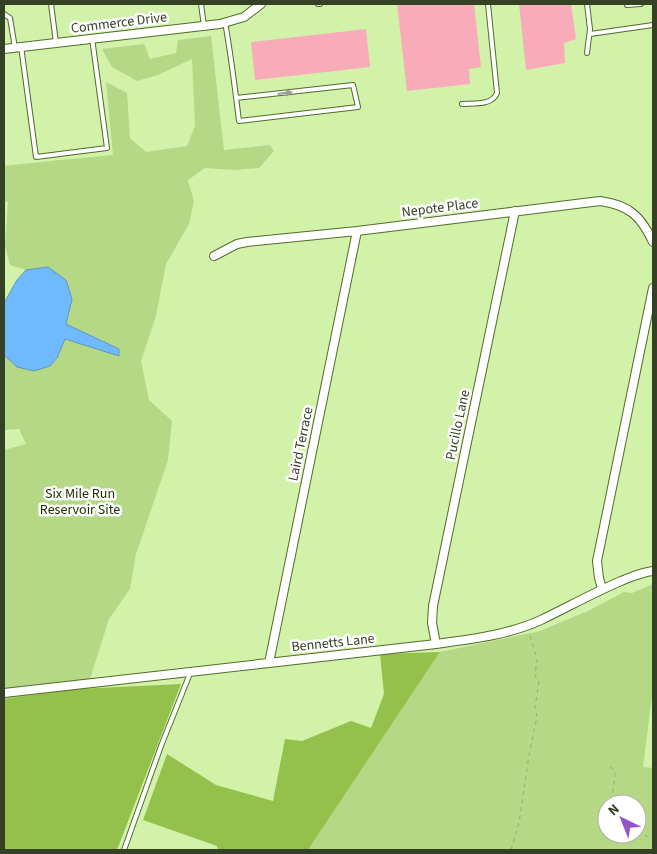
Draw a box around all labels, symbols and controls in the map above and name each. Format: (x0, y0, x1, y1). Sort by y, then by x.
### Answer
street label: Commerce Drive (70, 7, 168, 39)
one-way arrow (277, 89, 293, 97)
street label: Nepote Place (401, 193, 479, 223)
street label: Pucillo Lane (441, 388, 475, 462)
street label: Laird Terrace (283, 405, 319, 483)
park label: Six Mile Run Reservoir Site (40, 484, 120, 520)
street label: Bennetts Lane (290, 629, 376, 657)
north arrow (597, 794, 647, 844)
text: N (604, 800, 624, 821)

